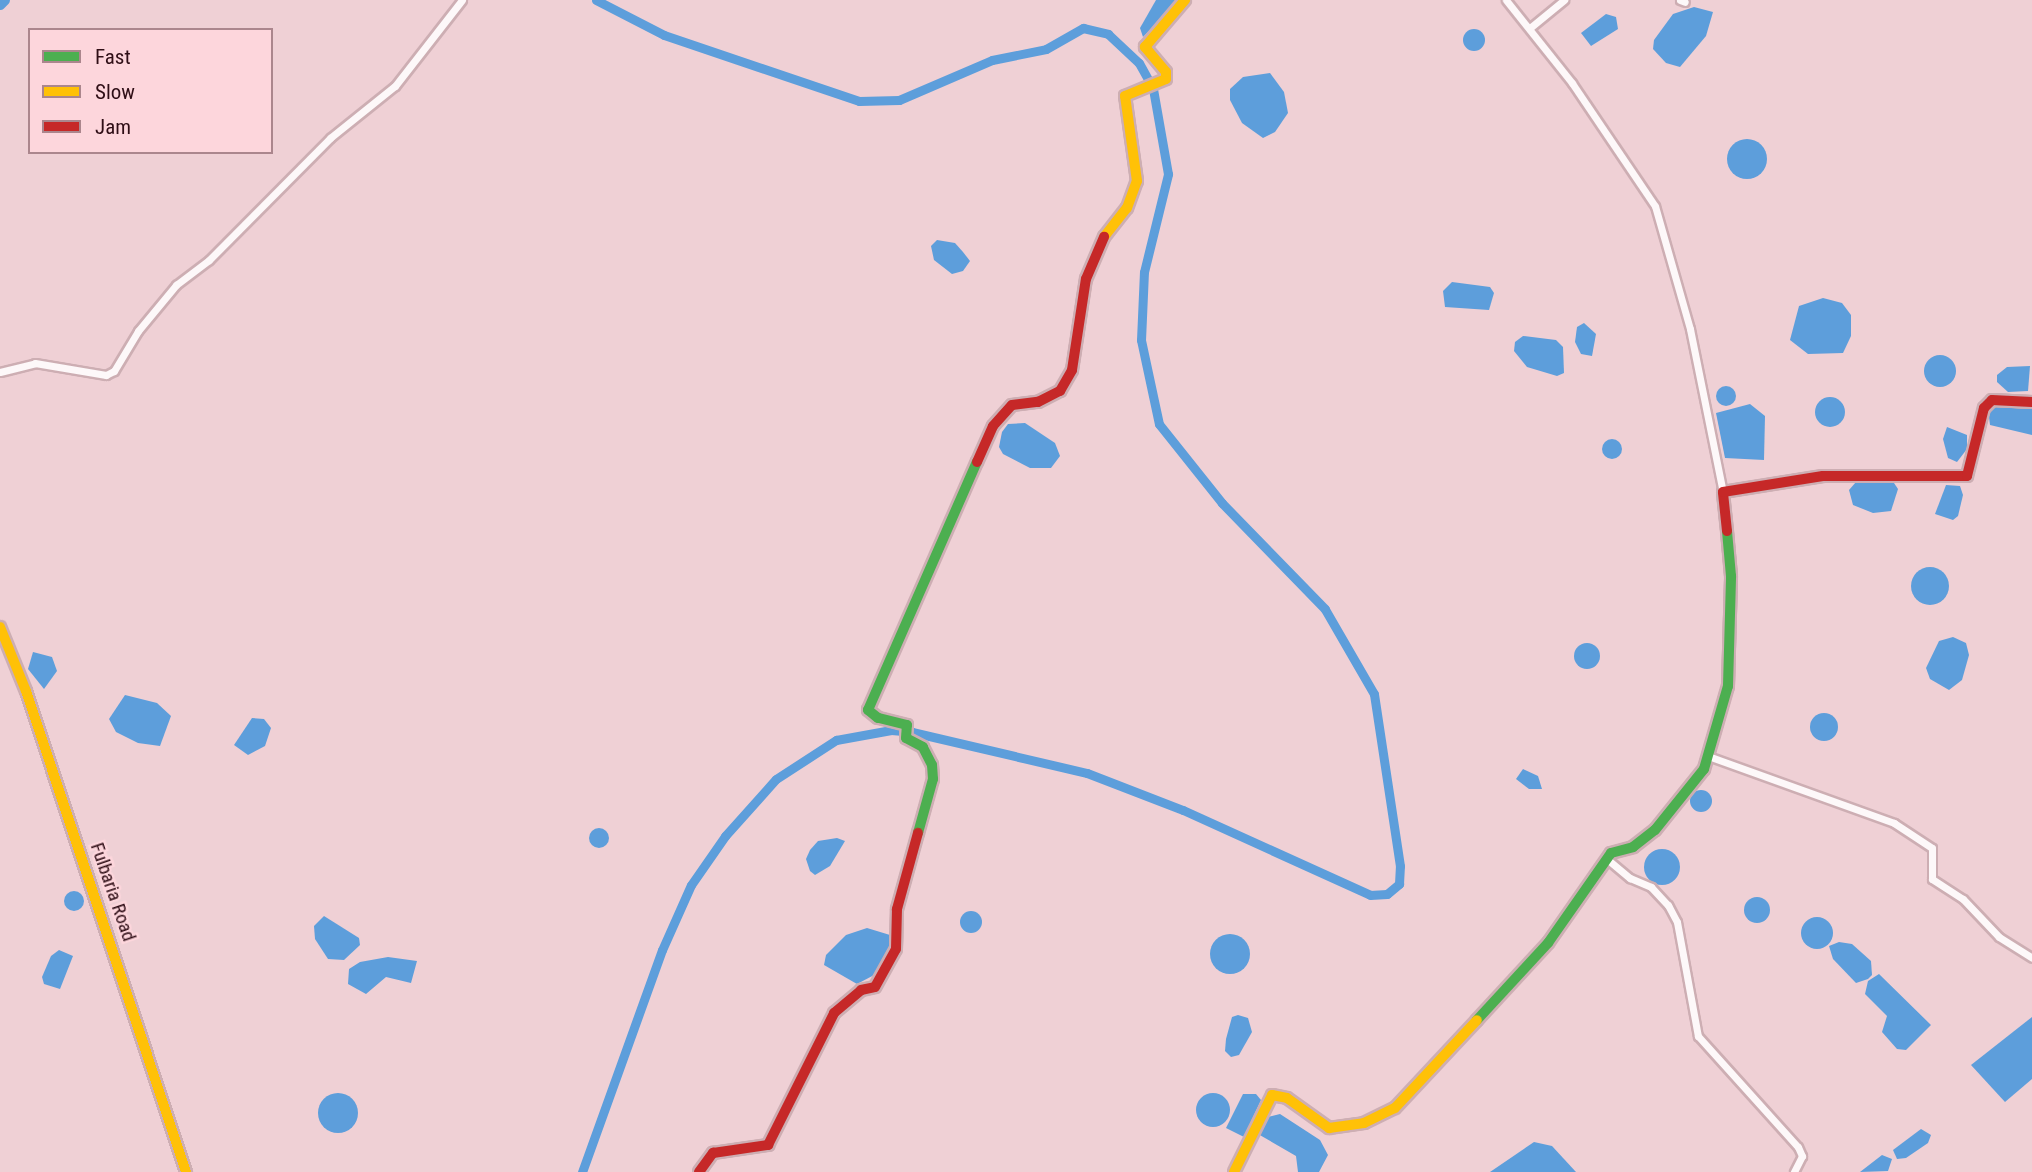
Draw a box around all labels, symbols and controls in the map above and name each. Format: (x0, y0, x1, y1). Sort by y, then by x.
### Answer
legend (28, 28, 273, 154)
text: Fast (95, 45, 131, 69)
text: Slow (95, 80, 135, 104)
text: Jam (95, 115, 131, 139)
street label: Fulbaria Road (86, 840, 140, 944)

